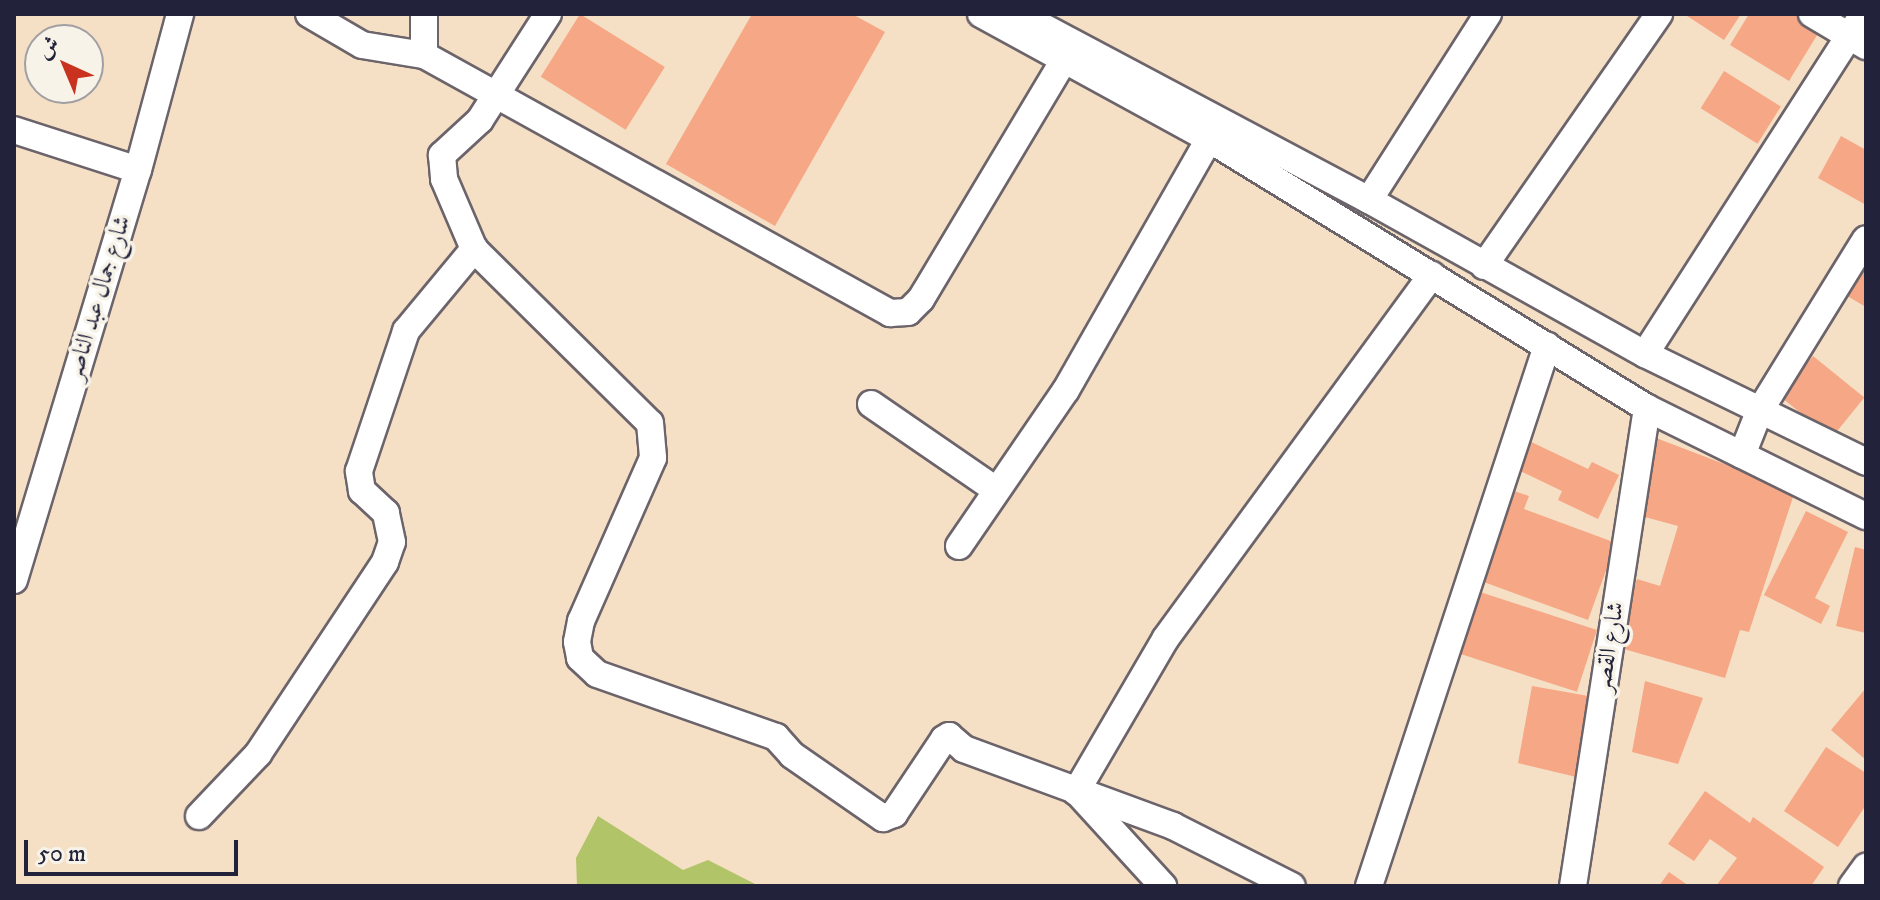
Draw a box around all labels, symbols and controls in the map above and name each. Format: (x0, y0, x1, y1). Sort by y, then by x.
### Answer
north arrow (24, 24, 104, 104)
text: ش (31, 31, 66, 65)
street label: شارع جمال عبد الناصر (60, 212, 138, 384)
street label: شارع القصر (1589, 600, 1631, 694)
scale bar (28, 824, 242, 874)
text: 50 m (38, 839, 86, 869)

